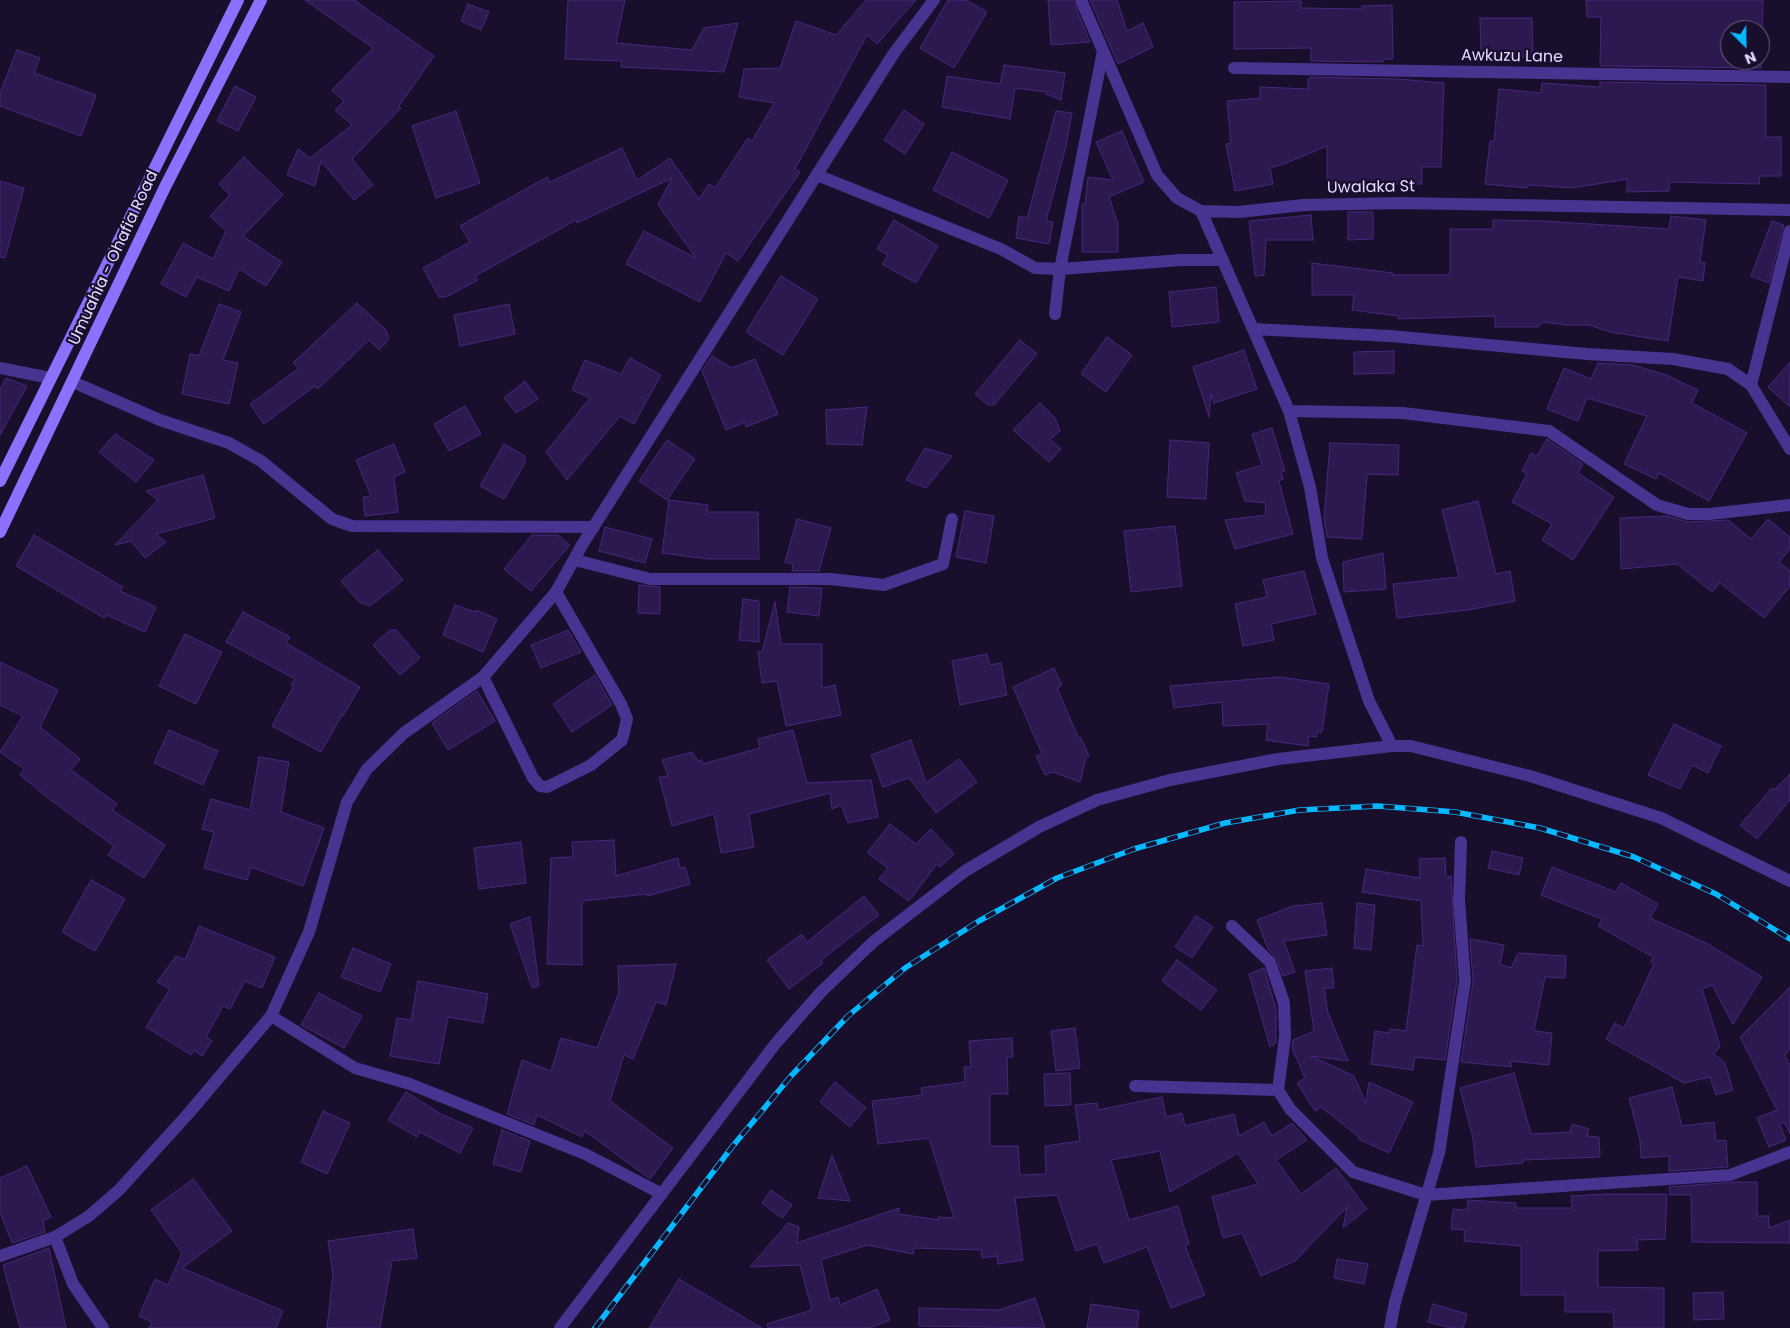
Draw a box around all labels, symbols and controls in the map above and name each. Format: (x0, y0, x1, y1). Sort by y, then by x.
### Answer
north arrow (1720, 20, 1770, 70)
street label: Awkuzu Lane (1461, 47, 1563, 67)
text: N (1742, 47, 1759, 69)
street label: Umuahia - Ohafia Road (65, 168, 163, 348)
street label: Uwalaka St (1327, 178, 1415, 198)

